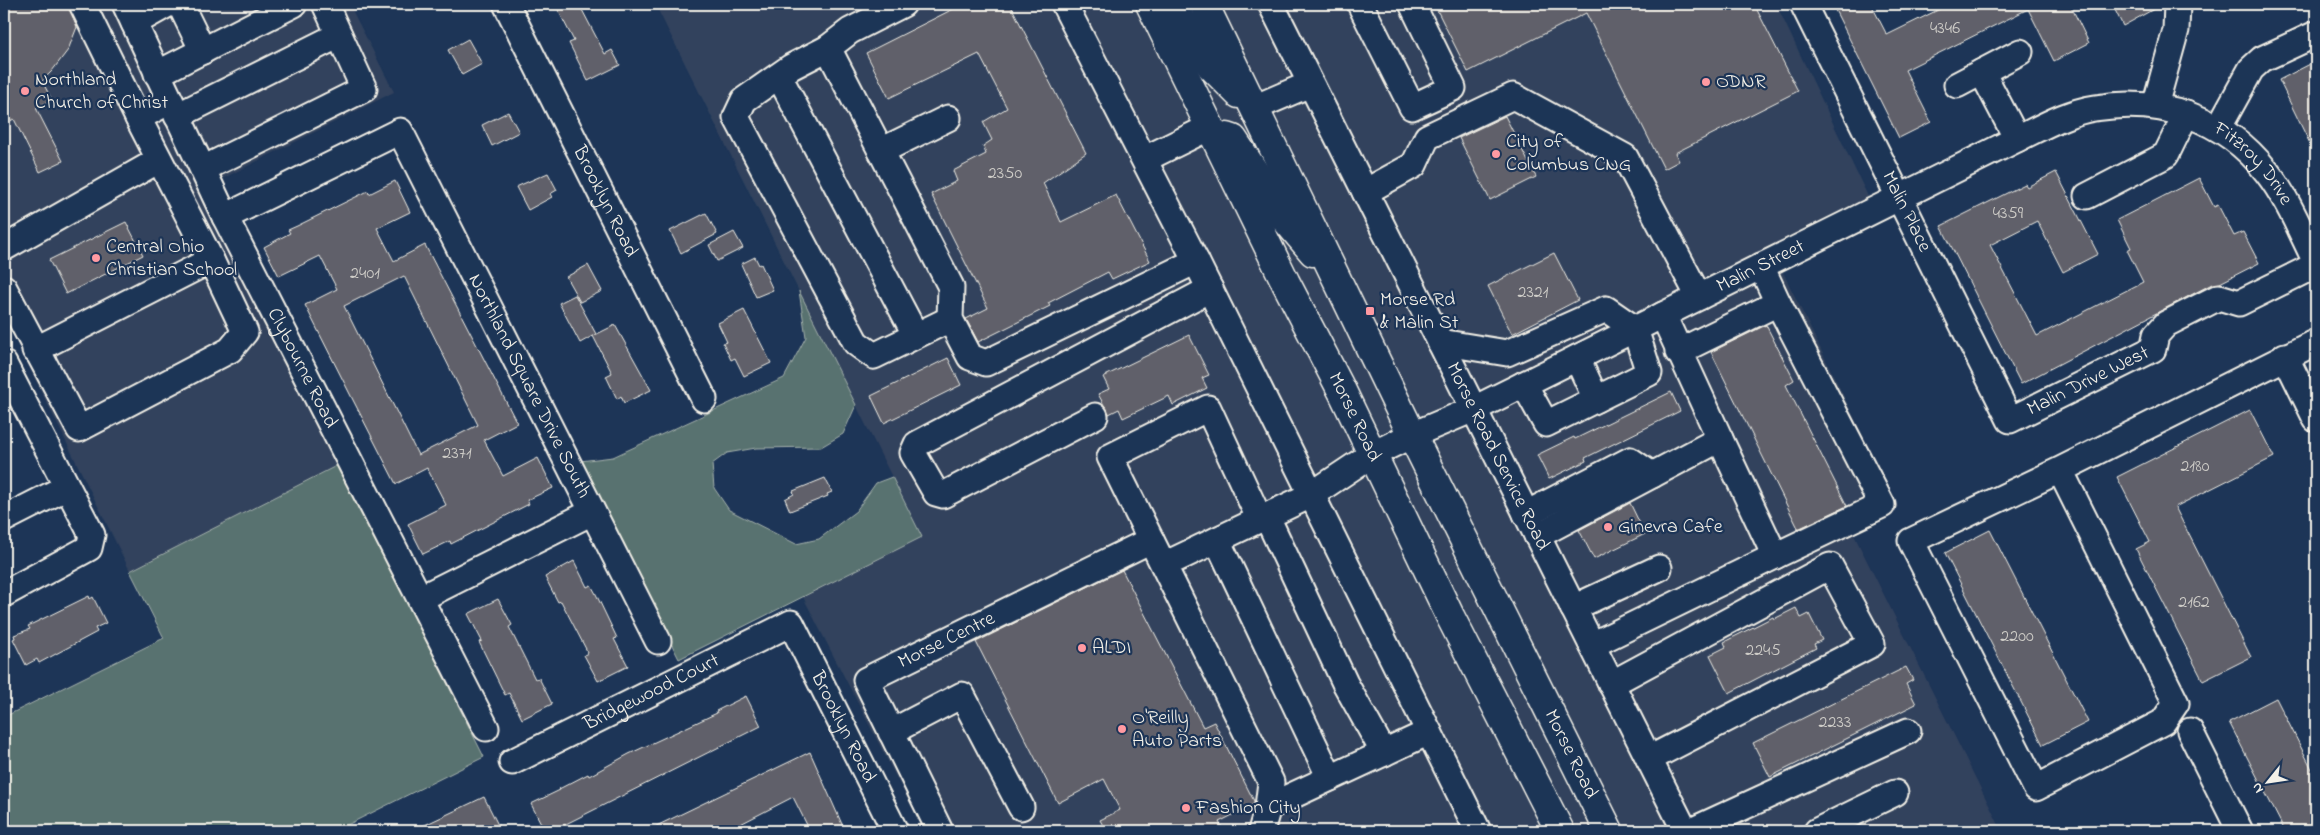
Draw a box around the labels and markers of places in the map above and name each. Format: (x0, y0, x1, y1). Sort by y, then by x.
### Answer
place label: Northland Church of Christ (35, 66, 169, 118)
place label: ODNR (1716, 68, 1767, 97)
marker: ODNR (1700, 76, 1712, 88)
marker: Northland Church of Christ (19, 85, 31, 97)
place label: City of Columbus CNG (1506, 128, 1631, 180)
marker: City of Columbus CNG (1490, 148, 1502, 160)
place label: Central Ohio Christian School (106, 233, 237, 285)
marker: Central Ohio Christian School (90, 252, 102, 264)
place label: Morse Rd & Malin St (1380, 286, 1459, 338)
marker: Morse Rd & Malin St (1364, 305, 1376, 317)
place label: Ginevra Cafe (1618, 513, 1723, 542)
marker: Ginevra Cafe (1602, 521, 1614, 533)
place label: ALDI (1092, 634, 1131, 663)
marker: ALDI (1076, 642, 1088, 654)
place label: O'Reilly Auto Parts (1132, 704, 1222, 756)
marker: O'Reilly Auto Parts (1116, 723, 1128, 735)
place label: Fashion City (1195, 794, 1301, 823)
marker: Fashion City (1180, 802, 1192, 814)

